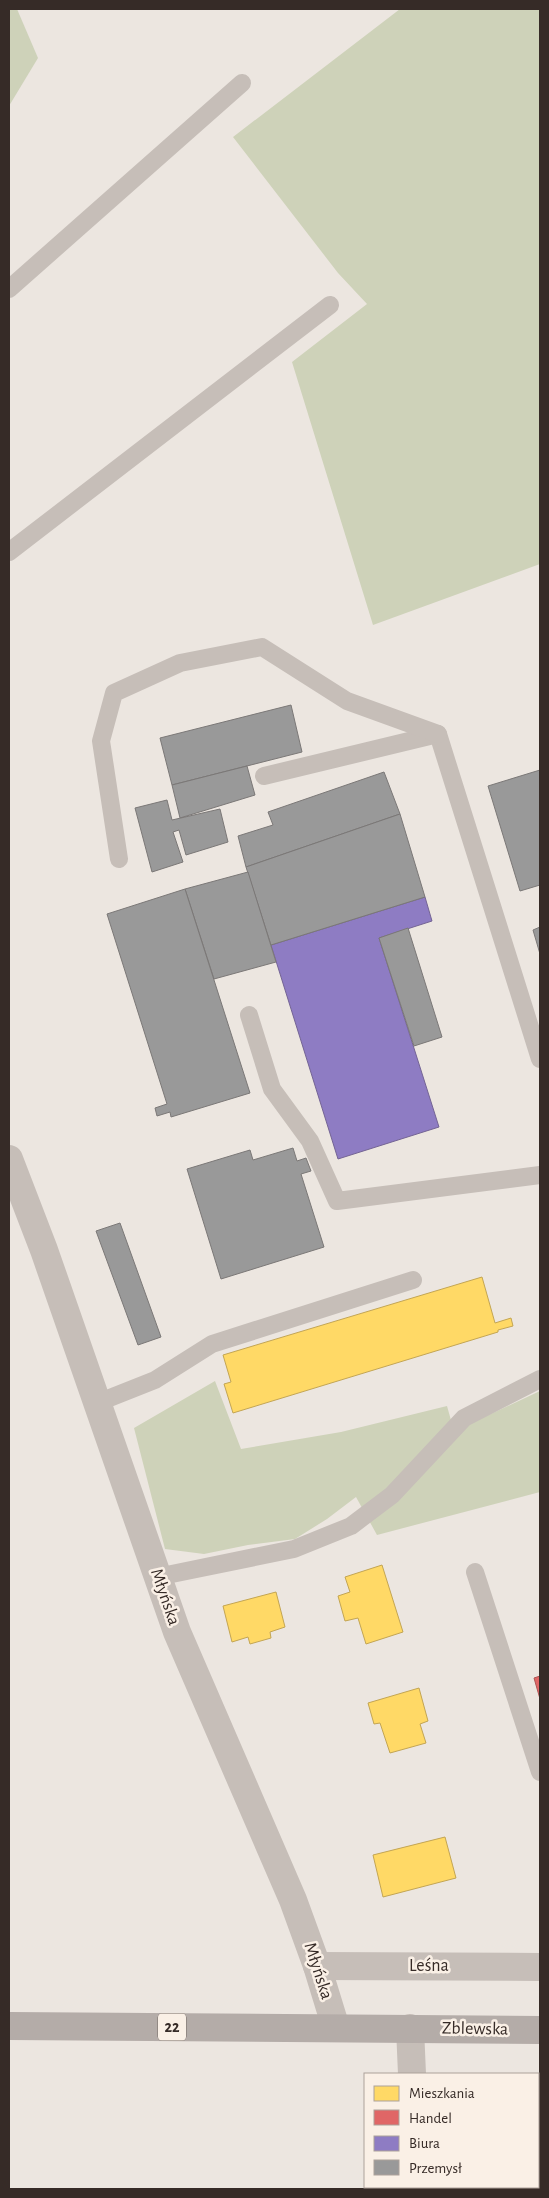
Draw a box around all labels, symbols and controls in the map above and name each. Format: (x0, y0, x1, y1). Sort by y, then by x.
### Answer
street label: Młyńska (147, 1566, 183, 1628)
street label: Młyńska (300, 1940, 336, 2002)
street label: Leśna (409, 1957, 449, 1975)
road number: 22 (158, 2014, 186, 2040)
street label: Zblewska (442, 2019, 508, 2039)
legend (364, 2073, 539, 2188)
text: Mieszkania (409, 2086, 475, 2101)
text: Handel (409, 2111, 452, 2126)
text: Biura (409, 2136, 440, 2151)
text: Przemysł (409, 2161, 462, 2176)

